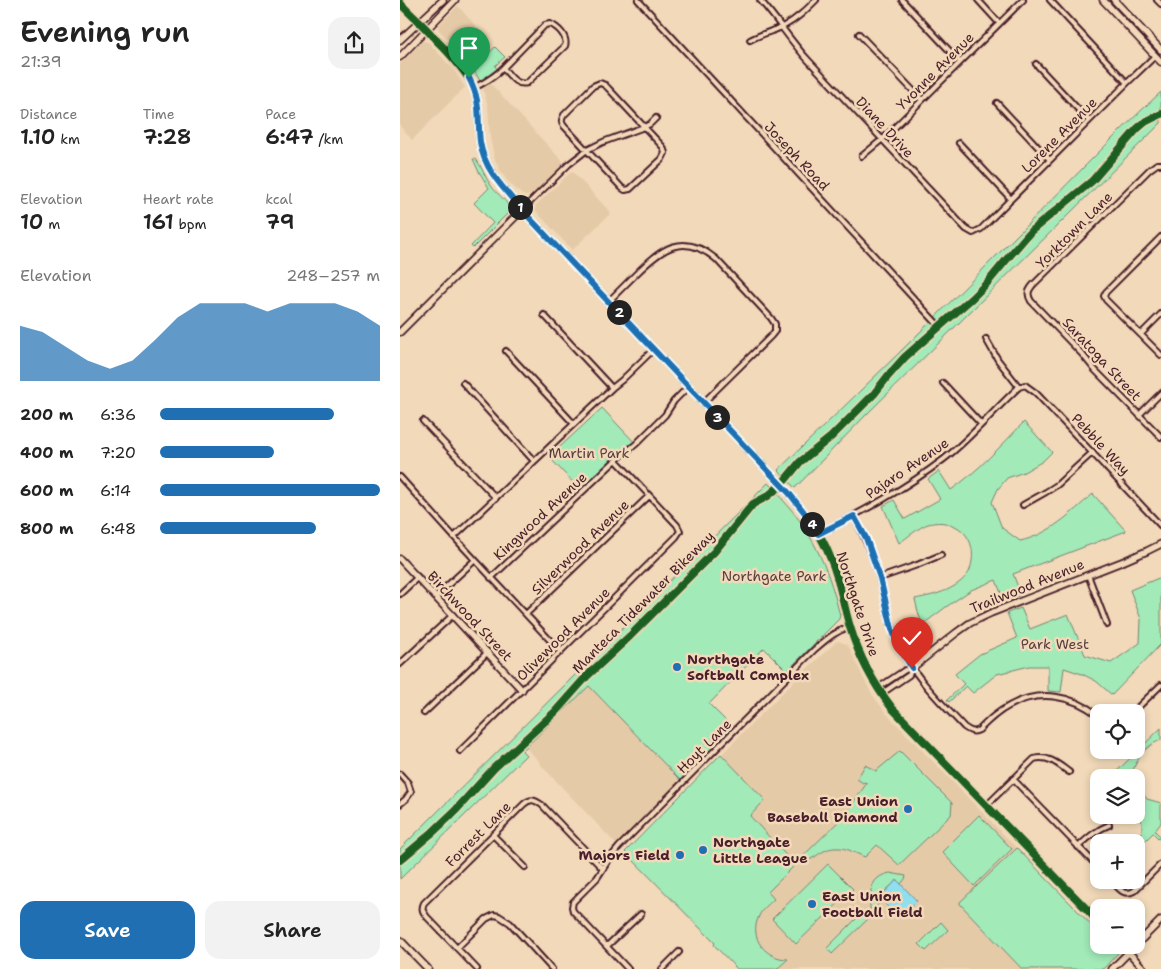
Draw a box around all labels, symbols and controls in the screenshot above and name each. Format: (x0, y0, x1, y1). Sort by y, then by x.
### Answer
text: Evening run (20, 13, 190, 51)
button: share (328, 17, 380, 69)
pin (448, 27, 490, 78)
street label: Yvonne Avenue (892, 28, 978, 114)
icon: arrive (455, 34, 483, 62)
text: 21:39 (20, 51, 62, 72)
street label: Diane Drive (852, 93, 918, 161)
street label: Lorene Avenue (1017, 93, 1101, 177)
text: Distance (20, 105, 77, 123)
text: Time (143, 105, 175, 123)
text: Pace (265, 105, 296, 123)
street label: Joseph Road (761, 118, 834, 194)
text: 1.10 (20, 123, 55, 151)
text: 7:28 (143, 123, 192, 151)
text: 6:47 (265, 123, 314, 151)
text: km (55, 130, 80, 148)
text: /km (314, 130, 343, 148)
street label: Yorktown Lane (1032, 188, 1116, 272)
text: Elevation (20, 190, 83, 208)
text: Heart rate (143, 190, 214, 208)
text: kcal (265, 190, 293, 208)
pin: 1 (508, 194, 532, 220)
text: 1 (517, 198, 524, 216)
text: 10 (20, 208, 43, 236)
text: 161 (143, 208, 174, 236)
text: 79 (265, 208, 294, 236)
text: m (43, 215, 60, 233)
text: bpm (174, 215, 207, 233)
text: Elevation (20, 265, 92, 286)
text: 248–257 m (286, 265, 380, 286)
pin: 2 (606, 300, 632, 324)
text: 2 (615, 303, 624, 321)
street label: Saratoga Street (1059, 313, 1145, 405)
text: 200 m (20, 404, 73, 425)
text: 6:36 (100, 404, 136, 425)
pin: 3 (704, 404, 730, 430)
text: 3 (713, 408, 722, 426)
street label: Pebble Way (1068, 409, 1134, 479)
street label: Pajaro Avenue (862, 433, 952, 502)
text: 400 m (20, 442, 74, 463)
text: 7:20 (100, 442, 136, 463)
park label: Martin Park (548, 444, 630, 462)
street label: Kingwood Avenue (489, 468, 591, 564)
text: 600 m (20, 480, 74, 501)
text: 6:14 (100, 480, 131, 501)
street label: Silverwood Avenue (527, 496, 633, 598)
pin: 4 (800, 512, 824, 536)
text: 4 (808, 515, 817, 533)
text: 800 m (20, 518, 74, 539)
text: 6:48 (100, 518, 136, 539)
street label: Manteca Tidewater Bikeway (568, 527, 718, 677)
street label: Northgate Drive (833, 549, 883, 659)
street label: Trailwood Avenue (967, 555, 1087, 617)
street label: Birchwood Street (424, 567, 516, 665)
park label: Northgate Park (722, 567, 826, 585)
street label: Olivewood Avenue (512, 583, 614, 685)
pin (891, 617, 933, 668)
icon: check (898, 624, 926, 652)
park label: Park West (1021, 635, 1089, 653)
place label: Northgate Softball Complex (687, 650, 809, 684)
marker: Northgate Softball Complex (671, 661, 683, 673)
map controls (1090, 704, 1145, 954)
button: locate (1090, 704, 1145, 759)
street label: Hoyt Lane (673, 715, 735, 777)
button: layers (1090, 769, 1145, 824)
place label: East Union Baseball Diamond (767, 792, 898, 826)
street label: Forrest Lane (441, 797, 515, 871)
marker: East Union Baseball Diamond (902, 803, 914, 815)
place label: Northgate Little League (713, 833, 808, 867)
button: + (1090, 834, 1145, 889)
marker: Northgate Little League (697, 844, 709, 856)
place label: Majors Field (579, 846, 670, 864)
marker: Majors Field (674, 849, 686, 861)
place label: East Union Football Field (822, 887, 923, 921)
marker: East Union Football Field (806, 898, 818, 910)
button: − (1090, 899, 1145, 954)
button: Save (20, 901, 195, 959)
button: Share (205, 901, 380, 959)

